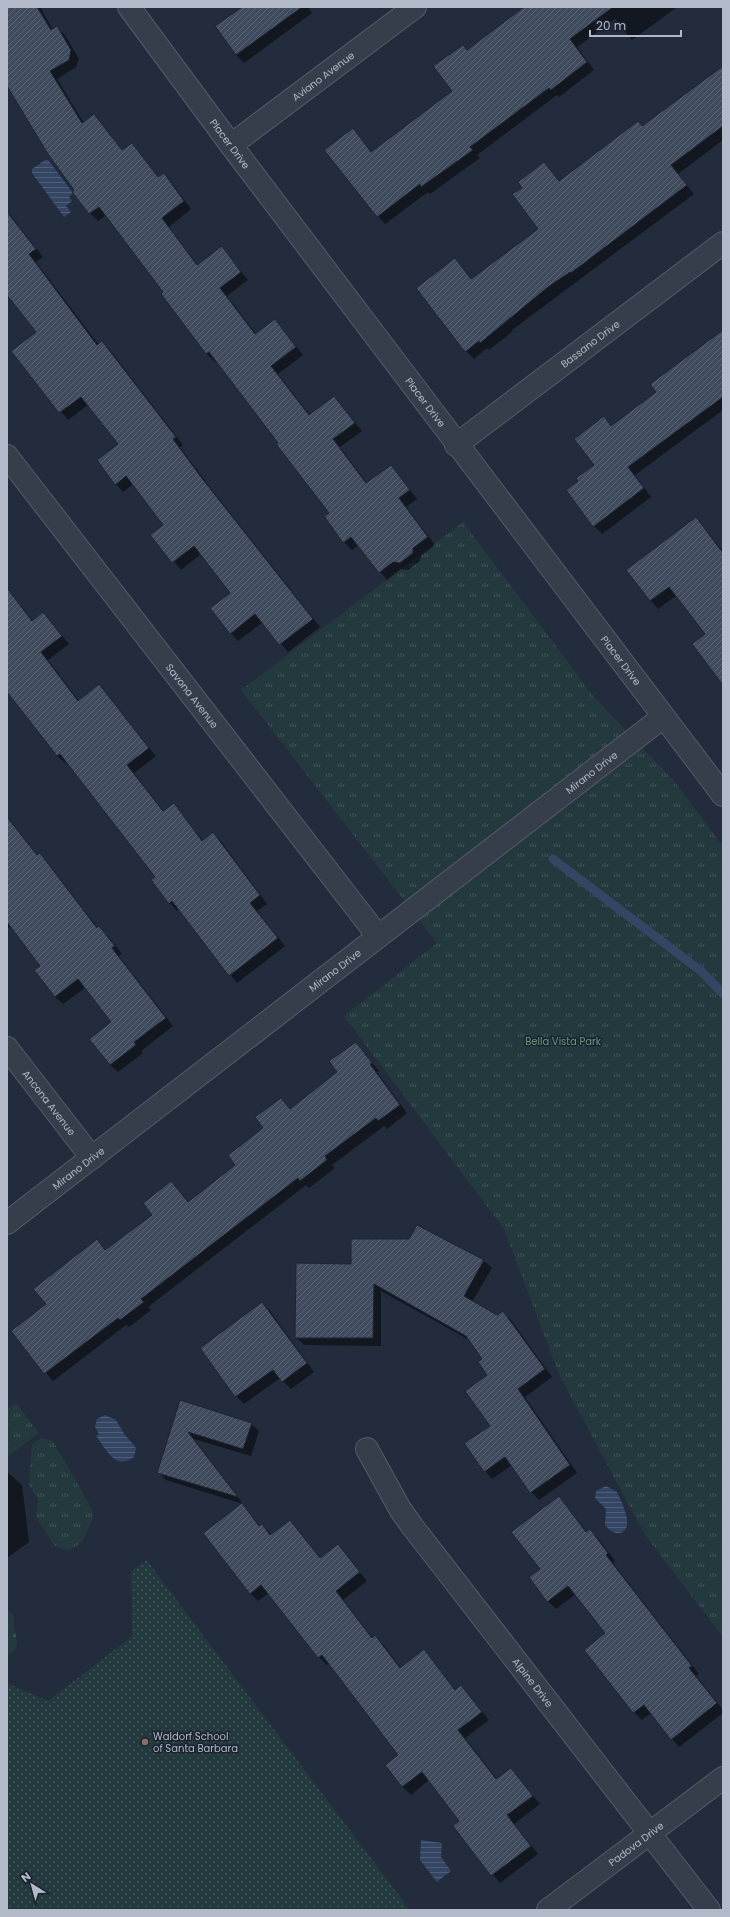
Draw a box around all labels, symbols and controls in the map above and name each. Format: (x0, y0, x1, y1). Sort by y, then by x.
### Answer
scale bar (590, 12, 681, 38)
text: 20 m (596, 17, 626, 34)
street label: Aviano Avenue (289, 48, 358, 105)
street label: Placer Drive (206, 116, 253, 172)
street label: Bassano Drive (558, 317, 623, 371)
street label: Placer Drive (401, 374, 449, 430)
street label: Placer Drive (597, 633, 644, 689)
street label: Savona Avenue (162, 661, 222, 732)
street label: Mirano Drive (562, 748, 621, 798)
street label: Mirano Drive (306, 946, 364, 995)
park label: Bella Vista Park (525, 1034, 602, 1049)
street label: Ancona Avenue (19, 1067, 79, 1139)
street label: Mirano Drive (49, 1143, 108, 1193)
street label: Alpine Drive (509, 1655, 556, 1711)
place label: Waldorf School of Santa Barbara (153, 1729, 238, 1756)
marker: Waldorf School of Santa Barbara (140, 1737, 150, 1747)
street label: Padova Drive (605, 1818, 667, 1870)
north arrow (12, 1865, 52, 1905)
text: N (18, 1868, 34, 1886)

